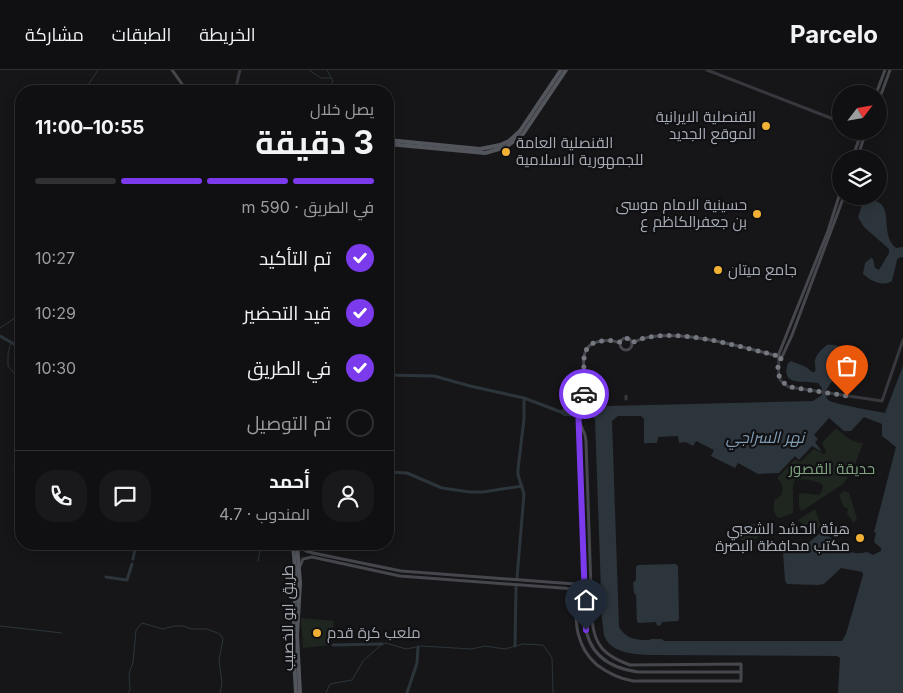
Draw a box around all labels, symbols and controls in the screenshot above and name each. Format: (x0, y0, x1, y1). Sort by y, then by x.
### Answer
text: Parcelo (790, 20, 878, 49)
text: مشاركة (25, 24, 84, 45)
text: الطبقات (112, 24, 171, 45)
text: الخريطة (199, 24, 256, 45)
north arrow (832, 85, 888, 140)
map controls (832, 85, 887, 205)
text: يصل خلال (310, 99, 374, 119)
place label: القنصلية الايرانية الموقع الجديد (656, 107, 756, 145)
text: 10:55–11:00 (35, 116, 145, 139)
marker: القنصلية الايرانية الموقع الجديد (760, 120, 772, 132)
text: 3 دقيقة (255, 123, 374, 162)
place label: القنصلية العامة للجمهورية الاسلامية (516, 133, 643, 170)
marker: القنصلية العامة للجمهورية الاسلامية (500, 146, 512, 158)
button: layers (832, 150, 887, 205)
place label: حسينية الامام موسى بن جعفرالكاظم ع (616, 195, 747, 233)
text: في الطريق · 590 m (242, 197, 374, 217)
marker: حسينية الامام موسى بن جعفرالكاظم ع (751, 208, 763, 220)
icon: check (346, 244, 374, 272)
text: تم التأكيد (259, 247, 331, 270)
text: 10:27 (35, 248, 75, 268)
place label: جامع ميتان (728, 260, 797, 281)
marker: جامع ميتان (712, 264, 724, 276)
icon: check (346, 299, 374, 327)
text: قيد التحضير (244, 302, 331, 325)
text: 10:29 (35, 303, 76, 323)
pin (826, 345, 868, 396)
icon: bag (833, 352, 861, 380)
icon: check (346, 354, 374, 382)
text: في الطريق (247, 357, 331, 380)
text: 10:30 (35, 358, 76, 378)
courier (559, 369, 609, 419)
icon: car (570, 380, 598, 408)
text: تم التوصيل (247, 412, 331, 435)
water label: نهر السراجي (726, 427, 806, 450)
park label: حديقة القصور (788, 459, 875, 478)
button: phone (35, 470, 87, 522)
button: chat (99, 470, 151, 522)
text: أحمد (269, 470, 310, 493)
button: person (322, 470, 374, 522)
text: المندوب · 4.7 (219, 504, 310, 524)
place label: هيئة الحشد الشعبي مكتب محافظة البصرة (715, 519, 850, 555)
marker: هيئة الحشد الشعبي مكتب محافظة البصرة (854, 532, 866, 544)
street label: طريق ابو الخصيب (278, 565, 298, 671)
pin (565, 579, 607, 630)
icon: home (572, 586, 600, 614)
place label: ملعب كرة قدم (327, 623, 421, 643)
marker: ملعب كرة قدم (311, 627, 323, 639)

